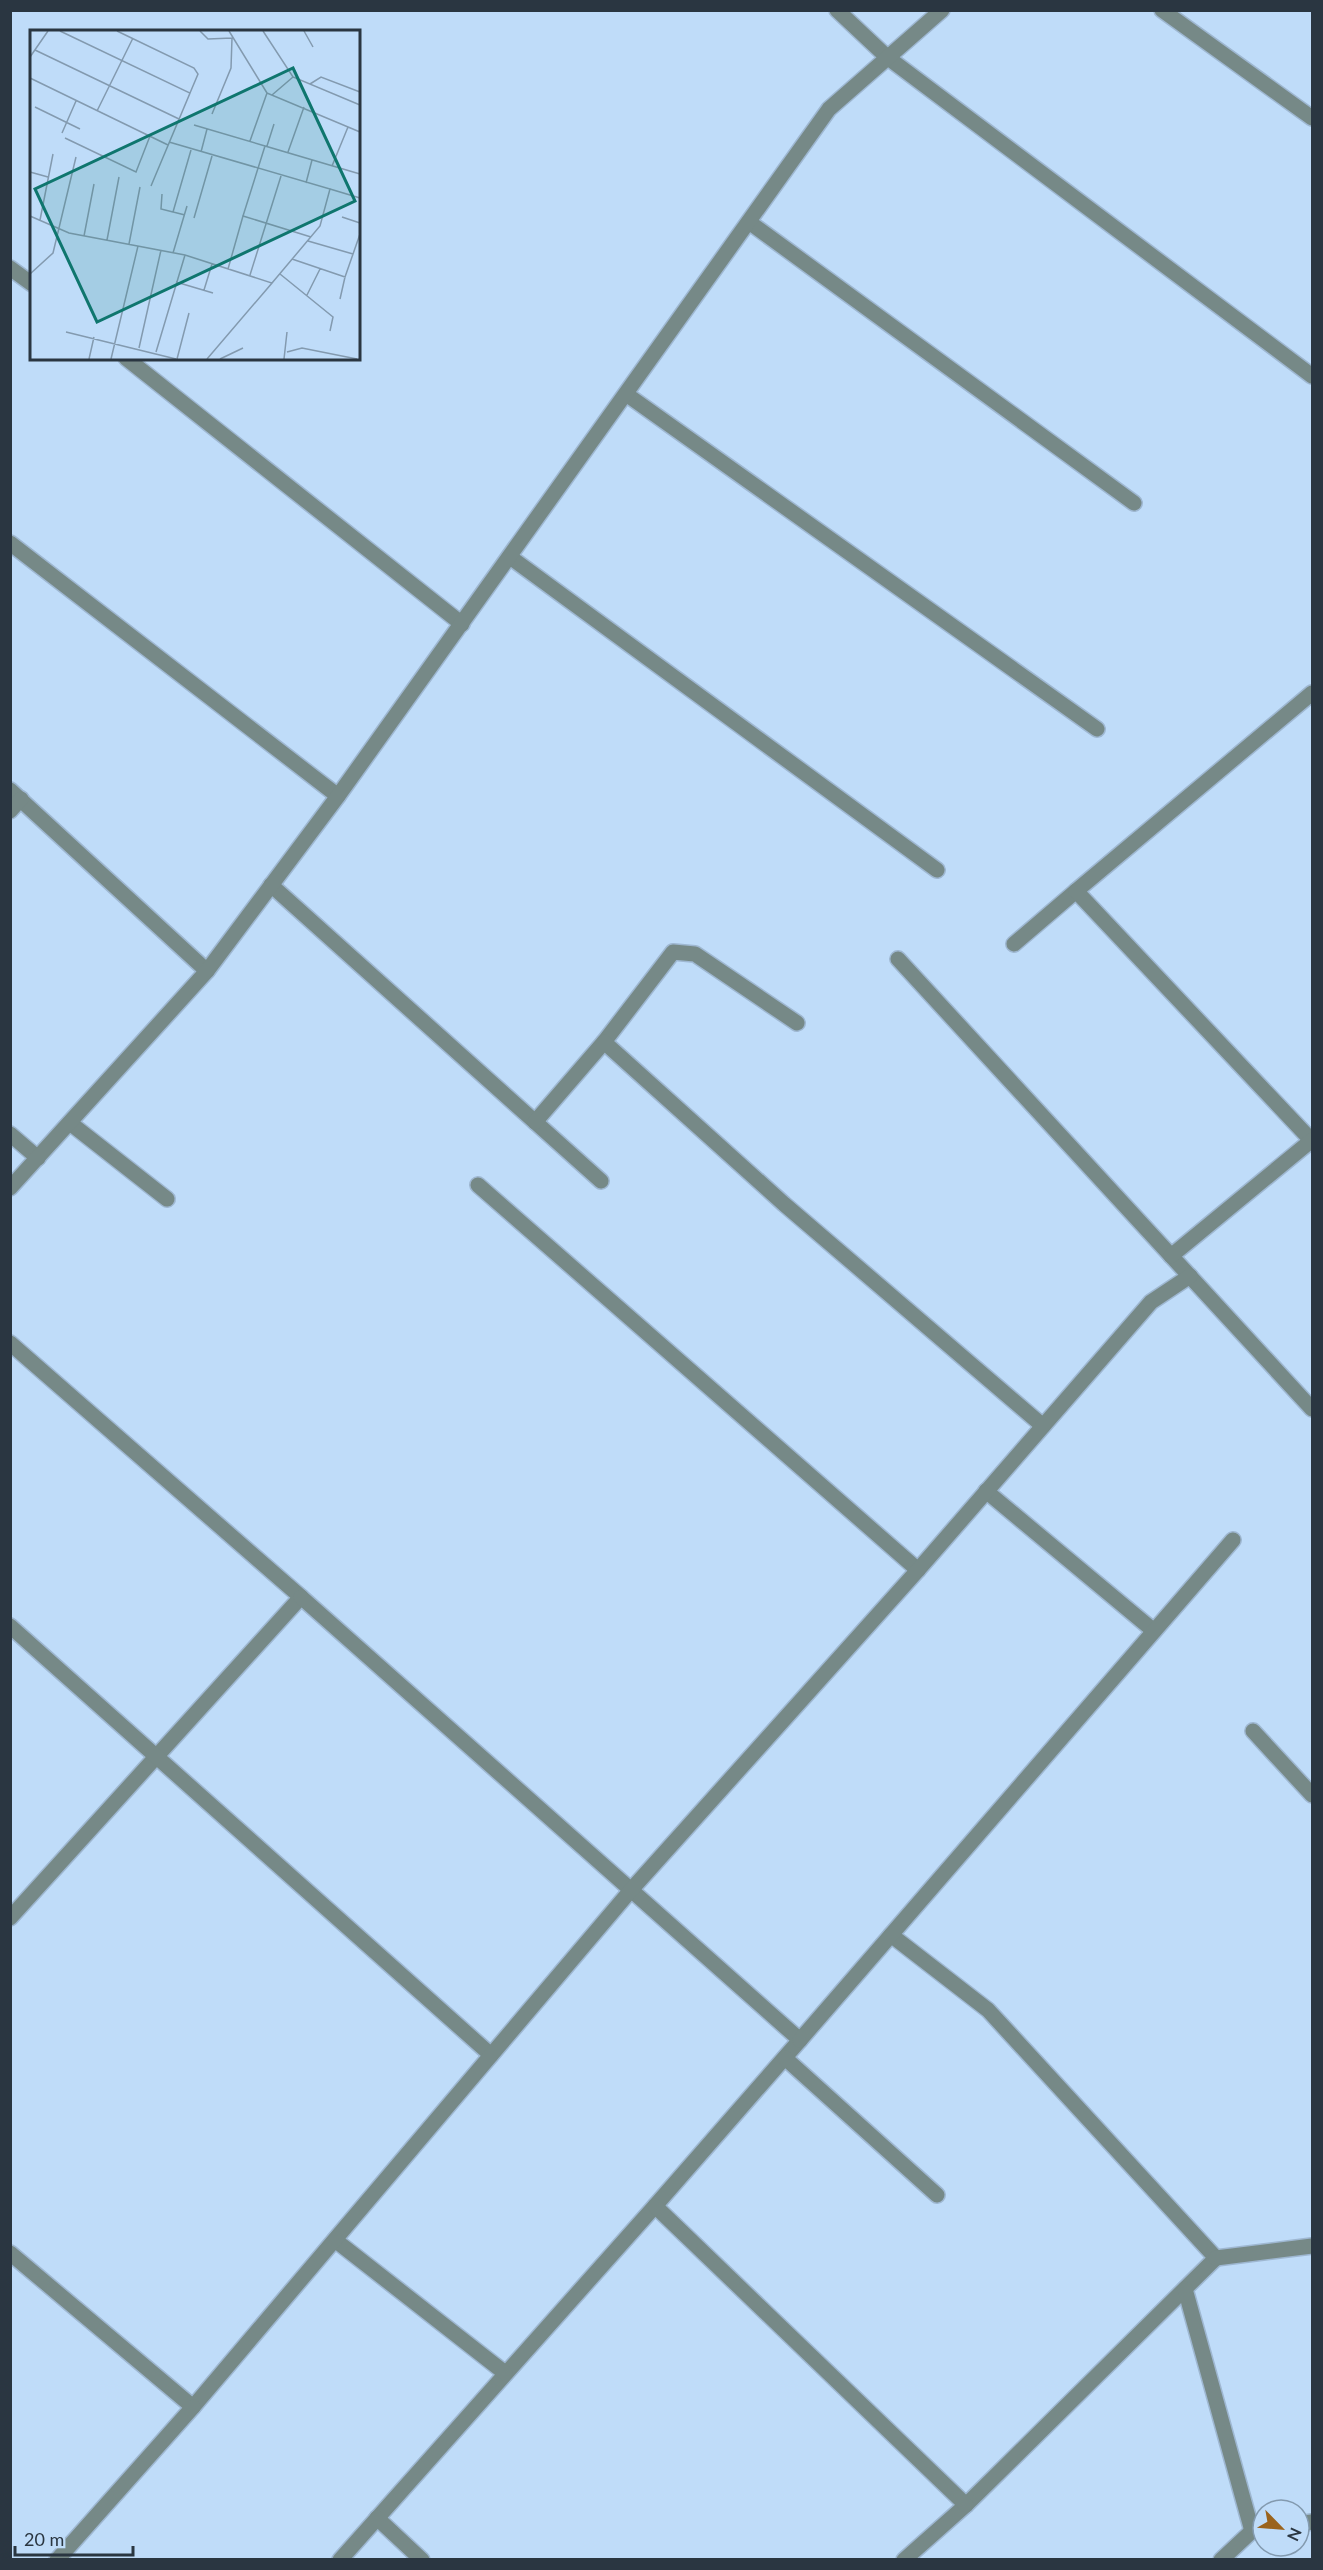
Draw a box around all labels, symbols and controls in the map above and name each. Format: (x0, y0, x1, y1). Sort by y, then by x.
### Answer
inset map (30, 30, 360, 360)
north arrow (1251, 2498, 1311, 2558)
scale bar (15, 2519, 134, 2557)
text: N (1284, 2525, 1306, 2544)
text: 20 m (24, 2528, 64, 2550)

